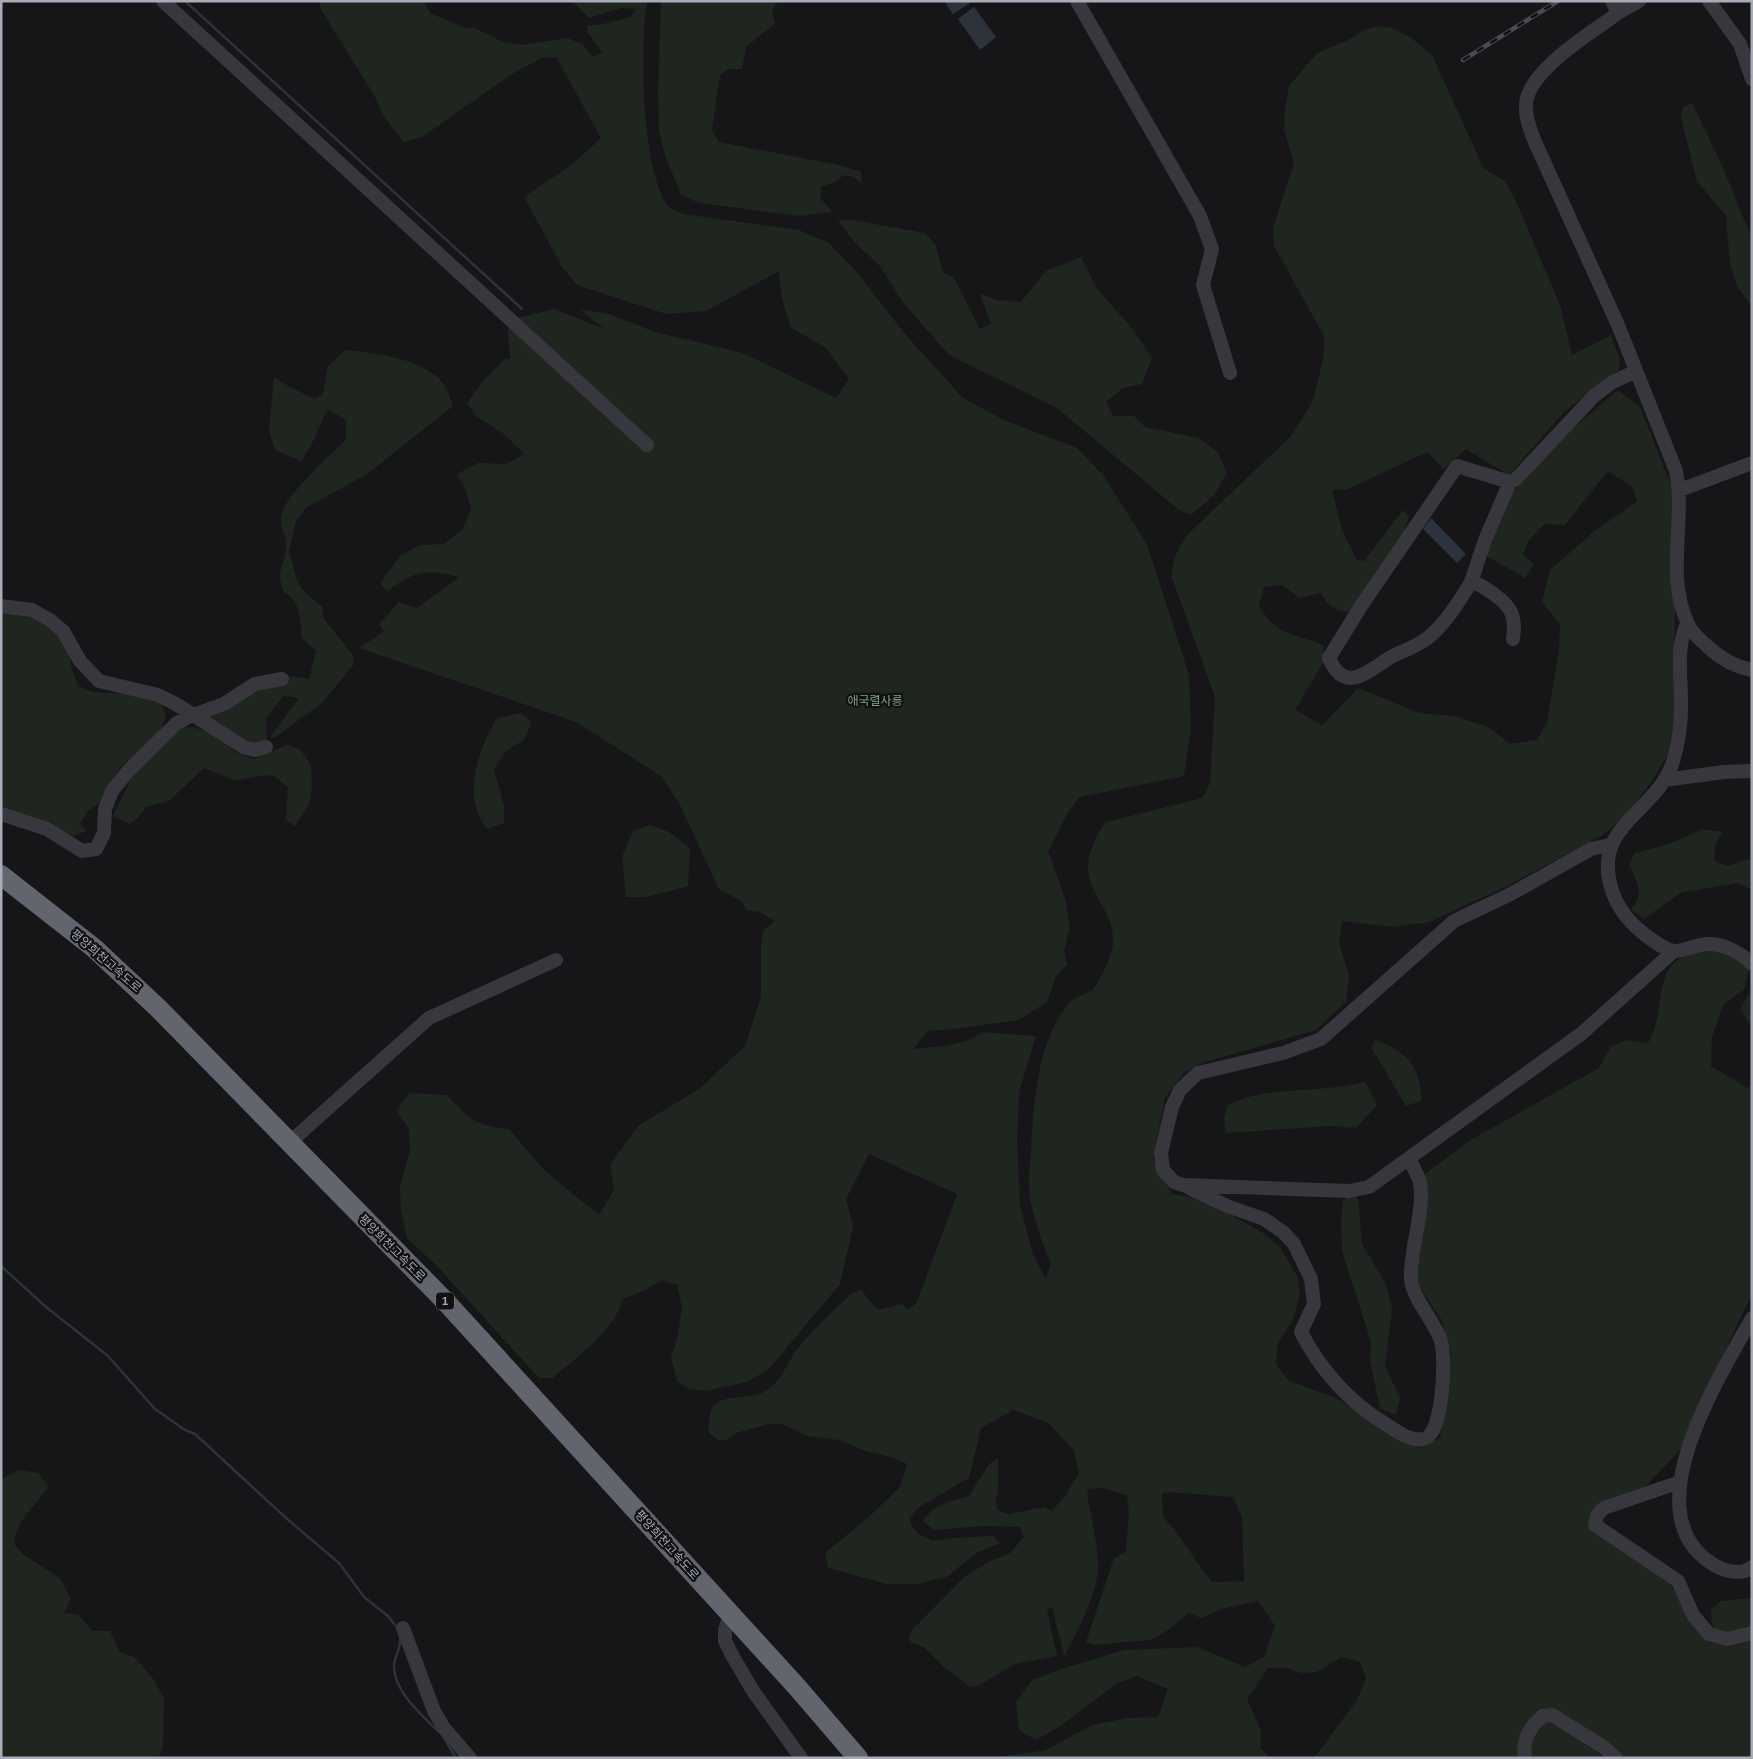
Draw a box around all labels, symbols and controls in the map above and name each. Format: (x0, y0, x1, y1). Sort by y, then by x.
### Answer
park label: 애국렬사릉 (847, 694, 903, 708)
street label: 평양희천고속도로 (68, 927, 144, 995)
street label: 평양희천고속도로 (356, 1212, 428, 1284)
road number: 1 (436, 1292, 454, 1310)
street label: 평양희천고속도로 (632, 1507, 702, 1583)

